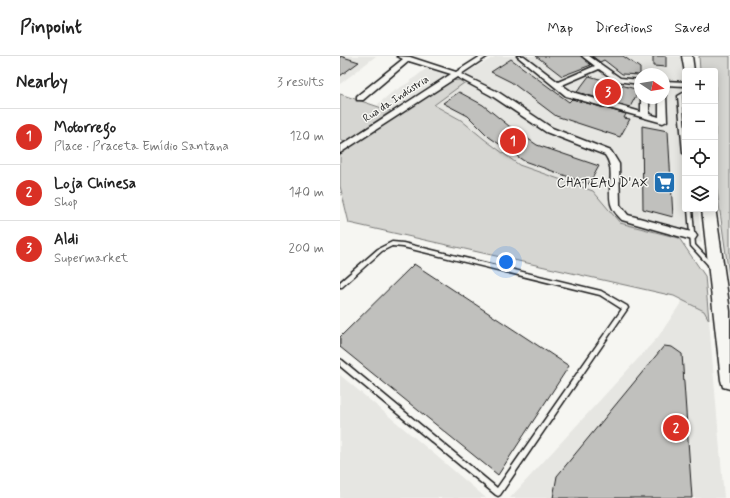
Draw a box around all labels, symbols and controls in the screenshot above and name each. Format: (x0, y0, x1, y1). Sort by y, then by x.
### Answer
text: Pinpoint (20, 15, 82, 40)
text: Map (547, 19, 573, 37)
text: Directions (595, 19, 653, 37)
text: Saved (675, 19, 710, 37)
north arrow (634, 68, 670, 104)
map controls (682, 68, 718, 212)
button: + (682, 68, 718, 104)
text: Nearby (16, 71, 68, 93)
street label: Rua da Indústria (360, 72, 432, 126)
text: 3 results (277, 74, 324, 91)
pin: 3 (595, 77, 621, 107)
button: − (682, 104, 718, 140)
text: Motorrego (54, 118, 116, 138)
pin: 1 (500, 126, 526, 156)
text: 1 (26, 128, 32, 145)
text: 120 m (290, 128, 324, 145)
text: Place · Praceta Emídio Santana (54, 138, 229, 155)
button: locate (682, 140, 718, 176)
supermarket icon: CHATEAU D'AX (651, 170, 677, 196)
text: Loja Chinesa (54, 174, 136, 194)
place label: CHATEAU D'AX (557, 175, 648, 192)
button: layers (682, 176, 718, 212)
text: 2 (26, 184, 32, 201)
text: 140 m (289, 184, 324, 201)
text: Shop (54, 194, 78, 211)
text: Aldi (54, 230, 79, 250)
text: 3 (26, 240, 32, 257)
text: 200 m (289, 240, 324, 257)
text: Supermarket (54, 250, 128, 267)
your location (496, 252, 516, 272)
pin: 2 (663, 413, 689, 443)

